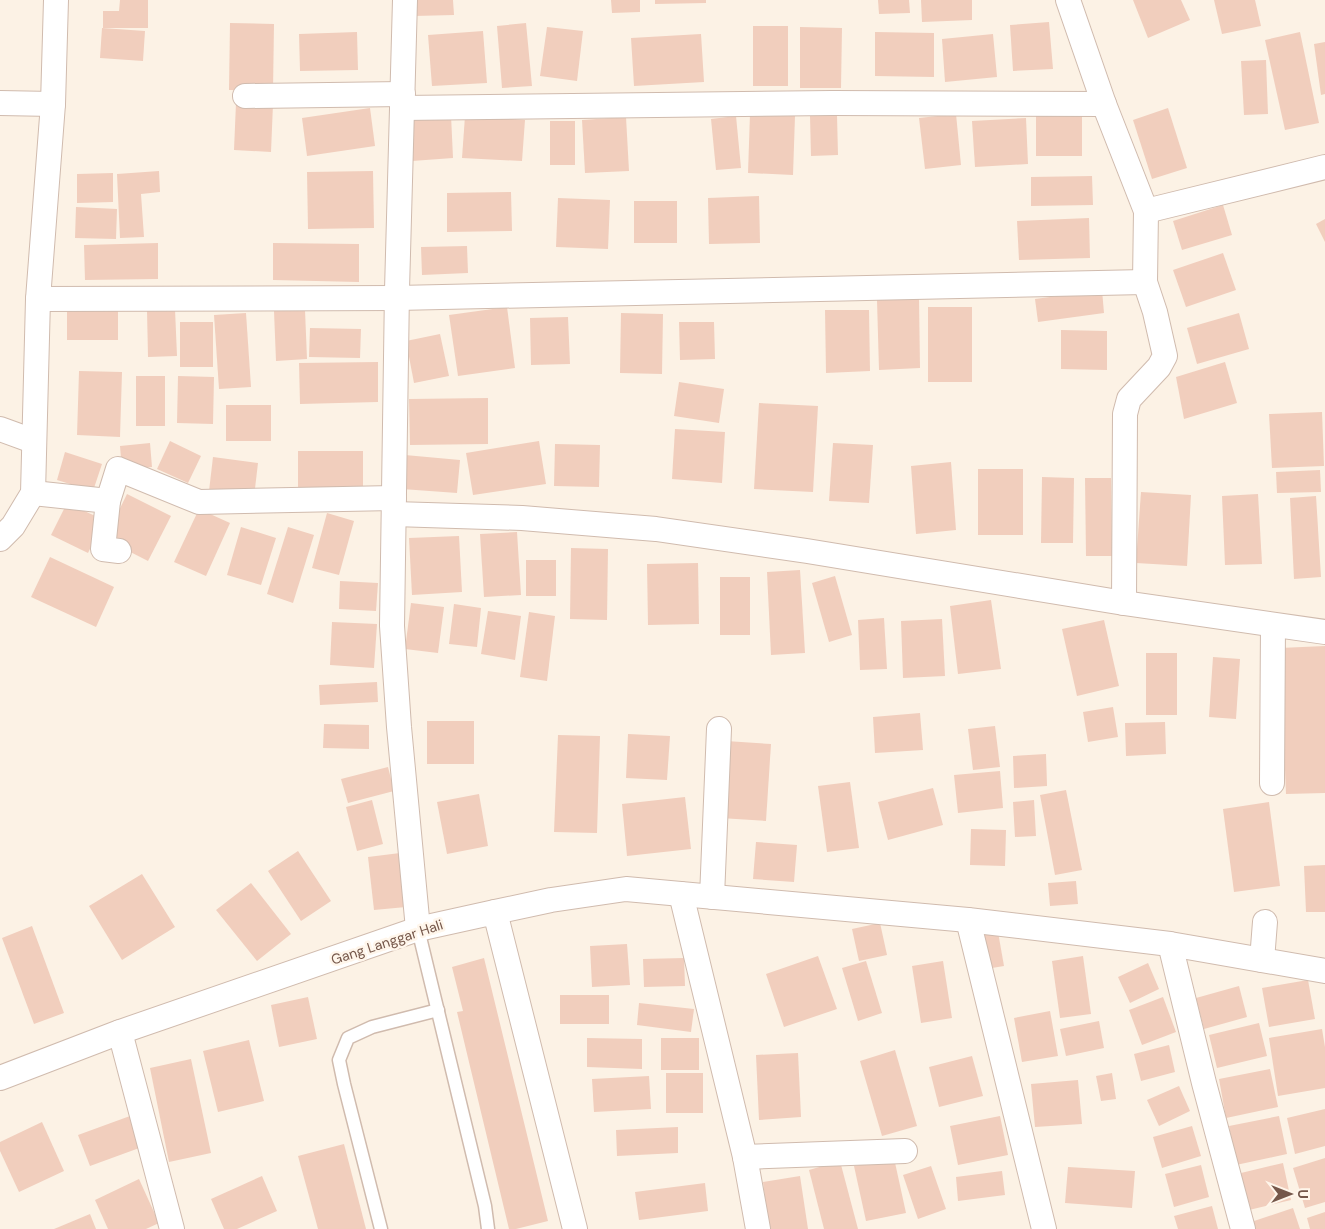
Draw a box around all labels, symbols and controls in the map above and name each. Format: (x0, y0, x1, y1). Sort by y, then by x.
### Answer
street label: Gang Langgar Hali (329, 915, 445, 969)
north arrow (1265, 1169, 1315, 1219)
text: U (1294, 1189, 1312, 1199)

